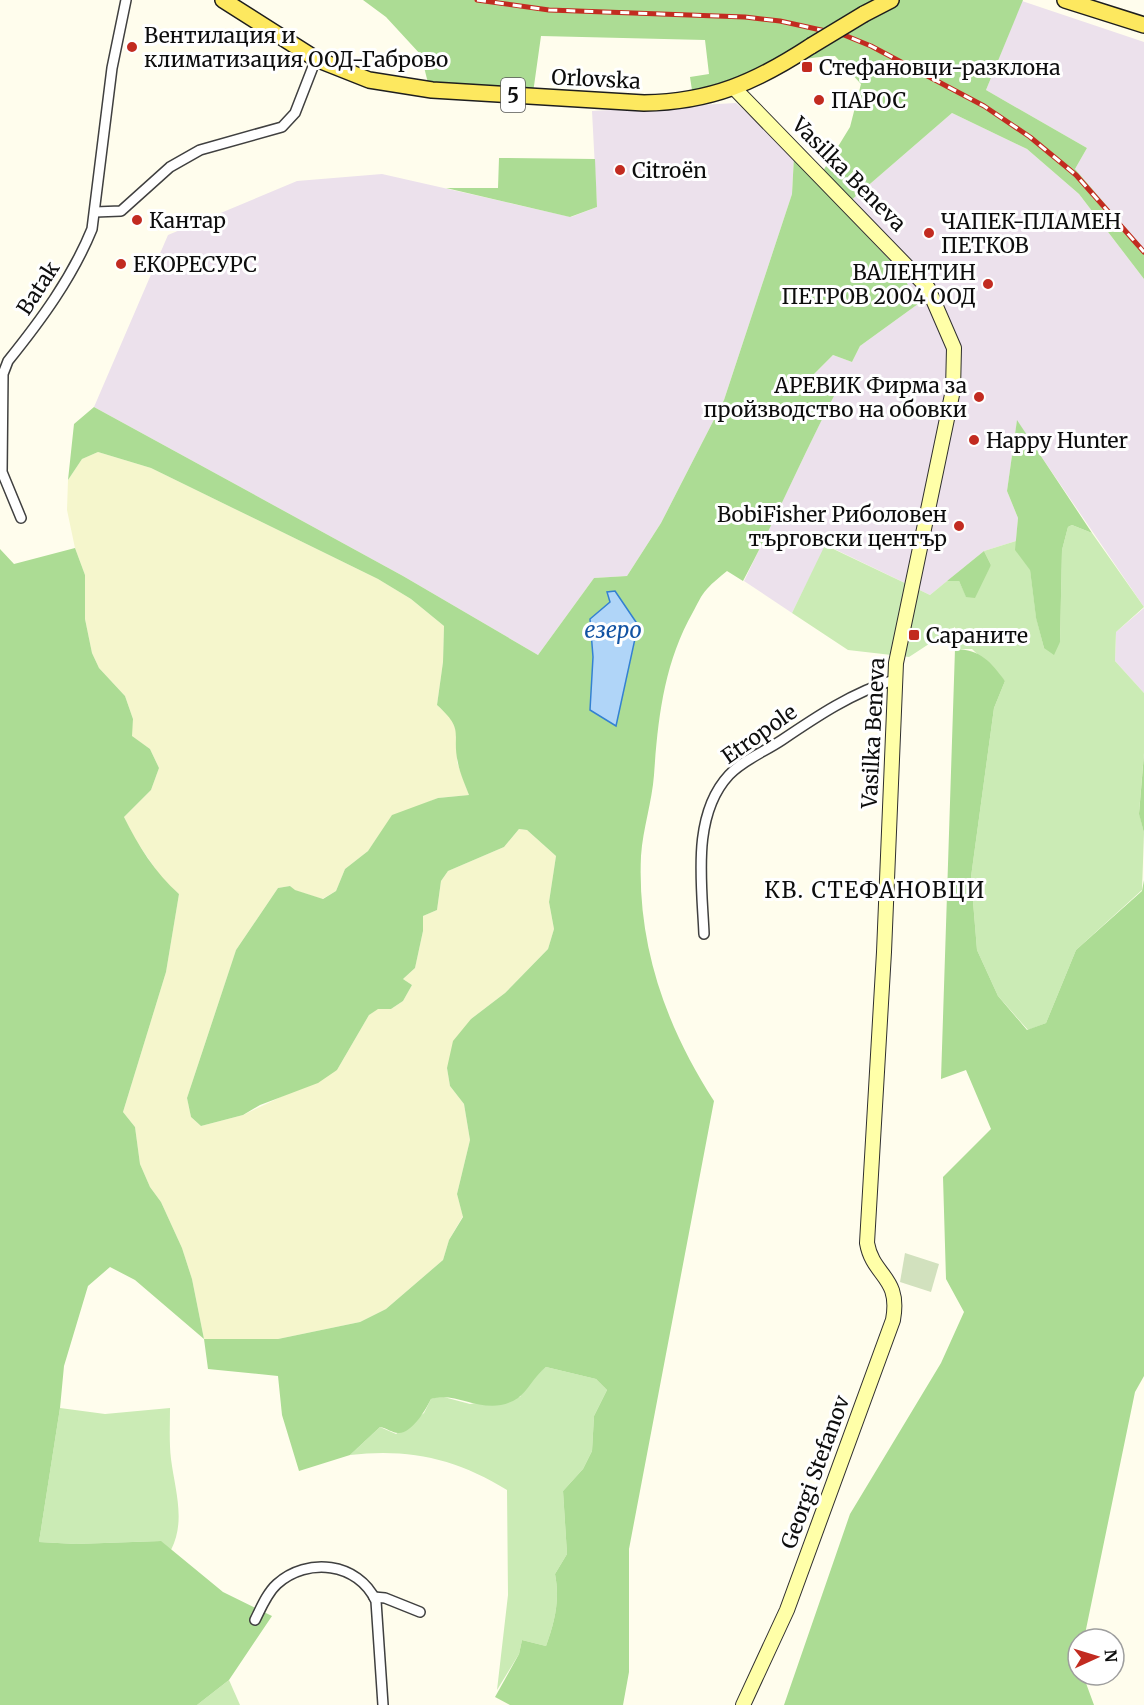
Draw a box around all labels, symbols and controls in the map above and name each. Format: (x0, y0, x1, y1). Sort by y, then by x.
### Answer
place label: Вентилация и климатизация ООД-Габрово (144, 22, 448, 73)
marker: Вентилация и климатизация ООД-Габрово (125, 40, 139, 54)
place label: Стефановци-разклона (819, 54, 1060, 81)
marker: Стефановци-разклона (800, 60, 814, 74)
street label: Orlovska (551, 63, 641, 95)
road number: 5 (501, 78, 525, 112)
place label: ПАРОС (831, 87, 906, 114)
marker: ПАРОС (812, 93, 826, 107)
street label: Vasilka Beneva (785, 110, 912, 237)
place label: Citroën (632, 157, 707, 184)
marker: Citroën (613, 163, 627, 177)
place label: Кантар (149, 207, 226, 234)
place label: ЧАПЕК-ПЛАМЕН ПЕТКОВ (941, 208, 1121, 259)
marker: Кантар (130, 213, 144, 227)
marker: ЧАПЕК-ПЛАМЕН ПЕТКОВ (922, 226, 936, 240)
place label: ЕКОРЕСУРС (133, 251, 257, 278)
street label: Batak (11, 256, 66, 320)
marker: ЕКОРЕСУРС (114, 257, 128, 271)
place label: ВАЛЕНТИН ПЕТРОВ 2004 ООД (782, 259, 976, 310)
marker: ВАЛЕНТИН ПЕТРОВ 2004 ООД (981, 277, 995, 291)
place label: АРЕВИК Фирма за пройзводство на обовки (703, 372, 967, 423)
marker: АРЕВИК Фирма за пройзводство на обовки (972, 390, 986, 404)
place label: Happy Hunter (986, 427, 1128, 454)
marker: Happy Hunter (967, 433, 981, 447)
place label: BobiFisher Риболовен търговски център (717, 501, 947, 552)
marker: BobiFisher Риболовен търговски център (952, 519, 966, 533)
water label: езеро (584, 616, 642, 644)
place label: Сараните (926, 622, 1028, 649)
marker: Сараните (907, 628, 921, 642)
street label: Vasilka Beneva (856, 657, 890, 810)
street label: Etropole (716, 698, 802, 770)
district label: КВ. СТЕФАНОВЦИ (764, 876, 986, 904)
street label: Georgi Stefanov (775, 1391, 856, 1552)
north arrow (1066, 1627, 1126, 1687)
text: N (1101, 1649, 1121, 1663)

